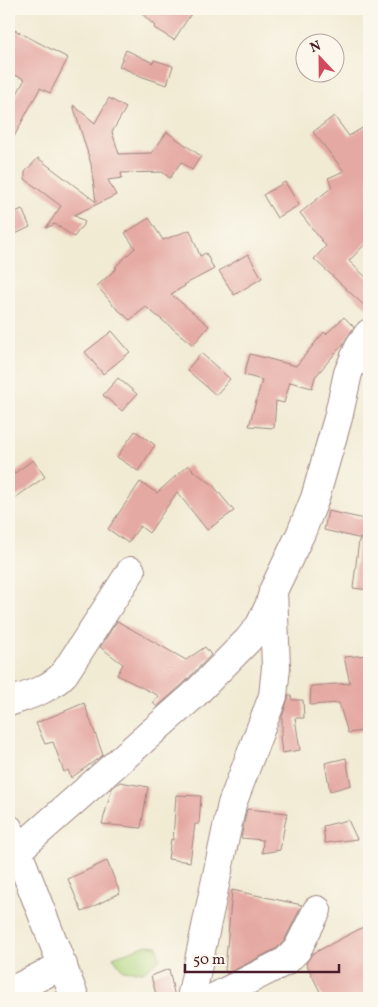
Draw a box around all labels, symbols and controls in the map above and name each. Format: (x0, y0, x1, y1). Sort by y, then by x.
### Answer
north arrow (296, 32, 346, 82)
text: N (307, 37, 324, 58)
scale bar (185, 942, 339, 974)
text: 50 m (193, 950, 225, 971)

